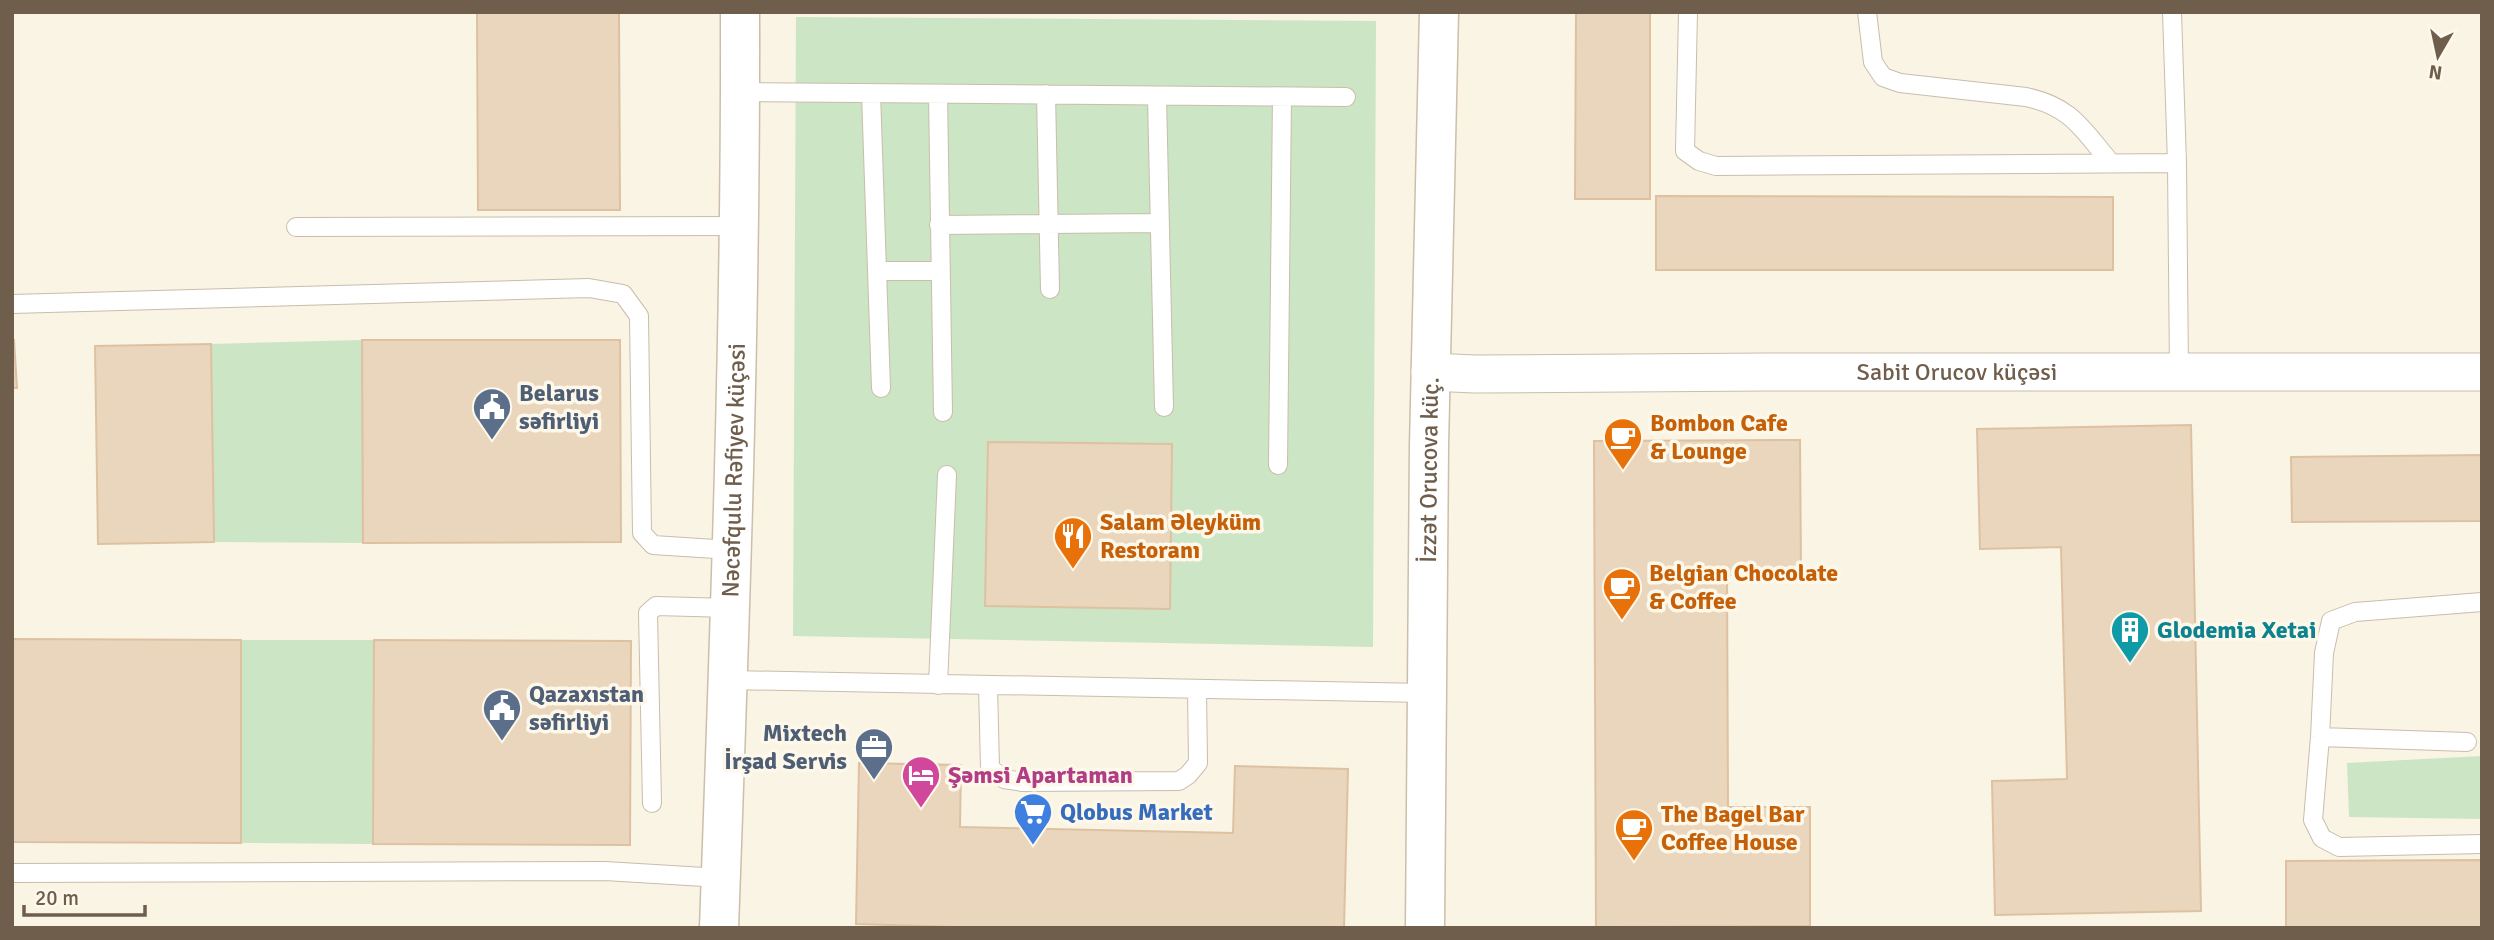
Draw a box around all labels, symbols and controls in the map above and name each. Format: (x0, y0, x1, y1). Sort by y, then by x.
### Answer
north arrow (2403, 21, 2473, 91)
text: N (2427, 59, 2444, 85)
street label: Nəcəfqulu Rəfiyev küçəsi (715, 343, 752, 598)
street label: Sabit Orucov küçəsi (1857, 357, 2057, 387)
street label: İzzət Orucova küç. (1413, 377, 1446, 563)
place label: Belarus səfirliyi (519, 378, 599, 436)
public building icon: Belarus səfirliyi (471, 386, 513, 441)
place label: Bombon Cafe & Lounge (1650, 408, 1788, 466)
cafe icon: Bombon Cafe & Lounge (1602, 416, 1644, 471)
place label: Salam Əleyküm Restoranı (1100, 507, 1261, 565)
restaurant icon: Salam Əleyküm Restoranı (1052, 515, 1094, 570)
place label: Belgian Chocolate & Coffee (1649, 558, 1838, 616)
cafe icon: Belgian Chocolate & Coffee (1601, 566, 1643, 621)
building icon: Glodemia Xetai (2109, 609, 2151, 664)
place label: Glodemia Xetai (2157, 615, 2316, 645)
place label: Qazaxıstan səfirliyi (529, 679, 644, 737)
public building icon: Qazaxıstan səfirliyi (481, 687, 523, 742)
place label: Mixtech İrşad Servis (724, 718, 847, 776)
office icon: Mixtech İrşad Servis (853, 726, 895, 781)
hotel icon: Şəmsi Apartaman (900, 754, 942, 809)
place label: Şəmsi Apartaman (948, 760, 1133, 790)
supermarket icon: Qlobus Market (1012, 791, 1054, 846)
place label: Qlobus Market (1060, 797, 1213, 827)
place label: The Bagel Bar Coffee House (1661, 799, 1805, 857)
cafe icon: The Bagel Bar Coffee House (1613, 807, 1655, 862)
scale bar (24, 874, 145, 918)
text: 20 m (35, 885, 79, 911)

